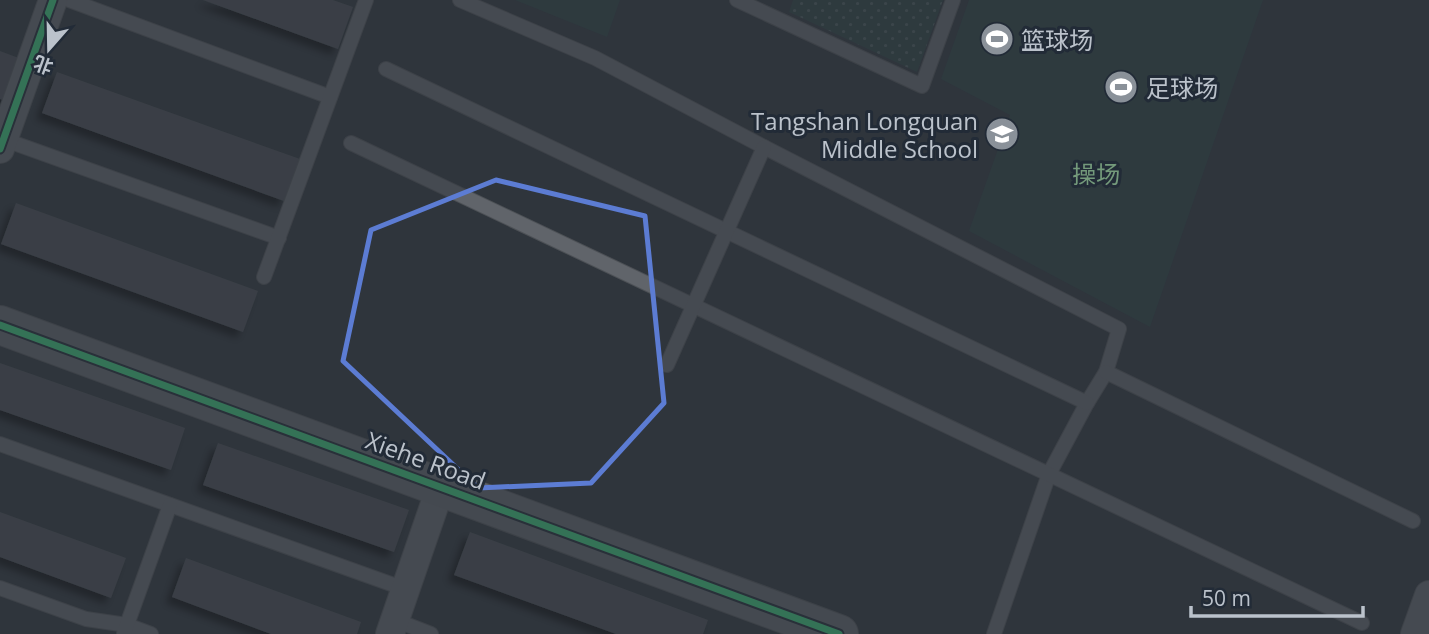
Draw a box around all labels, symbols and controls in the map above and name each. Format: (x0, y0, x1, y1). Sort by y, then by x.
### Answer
north arrow (14, 14, 84, 84)
sports icon: 篮球场 (978, 20, 1016, 58)
place label: 篮球场 (1021, 23, 1093, 56)
text: 北 (30, 50, 57, 80)
sports icon: 足球场 (1102, 68, 1140, 106)
place label: 足球场 (1146, 71, 1218, 104)
place label: Tangshan Longquan Middle School (751, 104, 978, 165)
school or university icon: Tangshan Longquan Middle School (983, 115, 1021, 153)
park label: 操场 (1072, 157, 1120, 190)
street label: Xiehe Road (362, 423, 490, 497)
scale bar (1191, 574, 1362, 618)
text: 50 m (1202, 584, 1251, 612)

